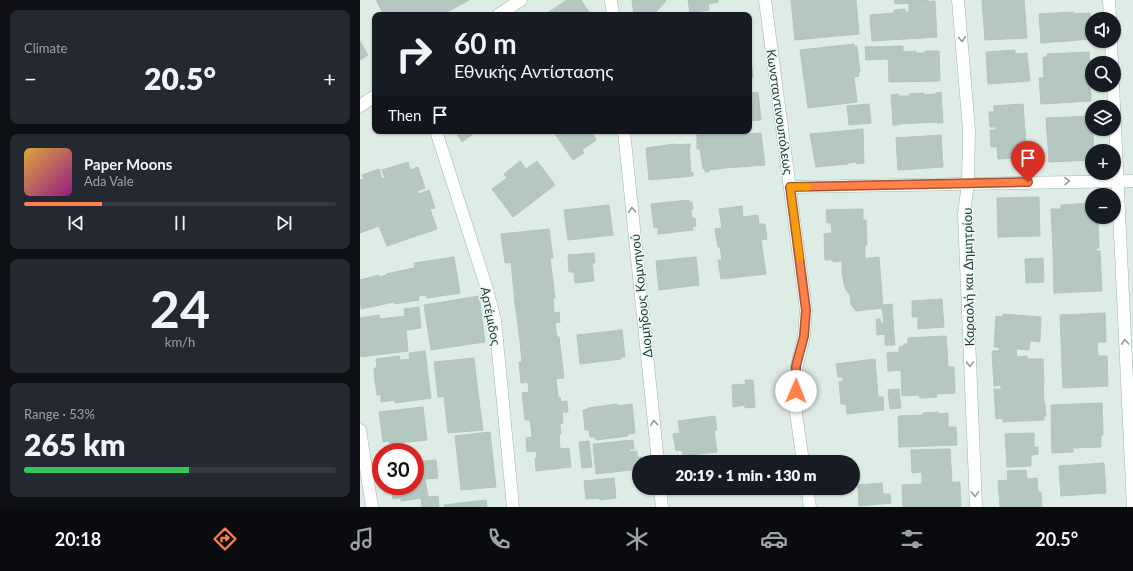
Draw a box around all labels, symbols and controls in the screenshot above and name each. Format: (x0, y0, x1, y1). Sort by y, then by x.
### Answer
map controls (1085, 12, 1121, 224)
button: sound (1085, 12, 1121, 48)
text: 60 m (454, 26, 517, 60)
icon: right (388, 28, 440, 80)
one-way arrow (957, 36, 966, 42)
text: Climate (24, 40, 67, 56)
street label: Κωνσταντινουπόλεως (763, 48, 797, 176)
button: search (1085, 56, 1121, 92)
text: 20.5° (144, 60, 216, 96)
text: Εθνικής Αντίστασης (454, 60, 614, 82)
text: − (24, 65, 37, 92)
text: + (323, 65, 336, 92)
button: layers (1085, 100, 1121, 136)
icon: arrive (429, 104, 451, 126)
text: Then (388, 106, 421, 124)
pin (1011, 141, 1045, 182)
button: + (1085, 144, 1121, 180)
icon: arrive (1017, 147, 1039, 169)
text: Paper Moons (84, 155, 172, 173)
text: Ada Vale (84, 173, 134, 189)
one-way arrow (1064, 177, 1070, 186)
button: − (1085, 188, 1121, 224)
one-way arrow (628, 207, 637, 213)
street label: Καραολή και Δημητρίου (959, 208, 977, 346)
icon: previous (65, 212, 87, 234)
icon: pause (169, 212, 191, 234)
icon: next (273, 212, 295, 234)
street label: Διομήδους Κομνηνού (627, 233, 655, 359)
text: 24 (150, 277, 210, 339)
street label: Αρτέμιδος (477, 285, 505, 347)
text: km/h (165, 334, 195, 350)
one-way arrow (1121, 339, 1130, 345)
one-way arrow (966, 361, 974, 367)
position arrow (775, 370, 817, 412)
text: Range · 53% (24, 406, 95, 422)
one-way arrow (650, 420, 659, 426)
text: 265 km (24, 426, 125, 462)
speed limit sign: 30 (372, 443, 424, 495)
text: 20:19 · 1 min · 130 m (675, 466, 817, 484)
one-way arrow (971, 491, 980, 497)
icon: directions (211, 525, 239, 553)
icon: music (348, 525, 376, 553)
icon: phone (485, 525, 513, 553)
icon: climate (623, 525, 651, 553)
icon: car (760, 525, 788, 553)
icon: filters (898, 525, 926, 553)
text: 20:18 (55, 528, 101, 550)
text: 20.5° (1035, 528, 1078, 550)

